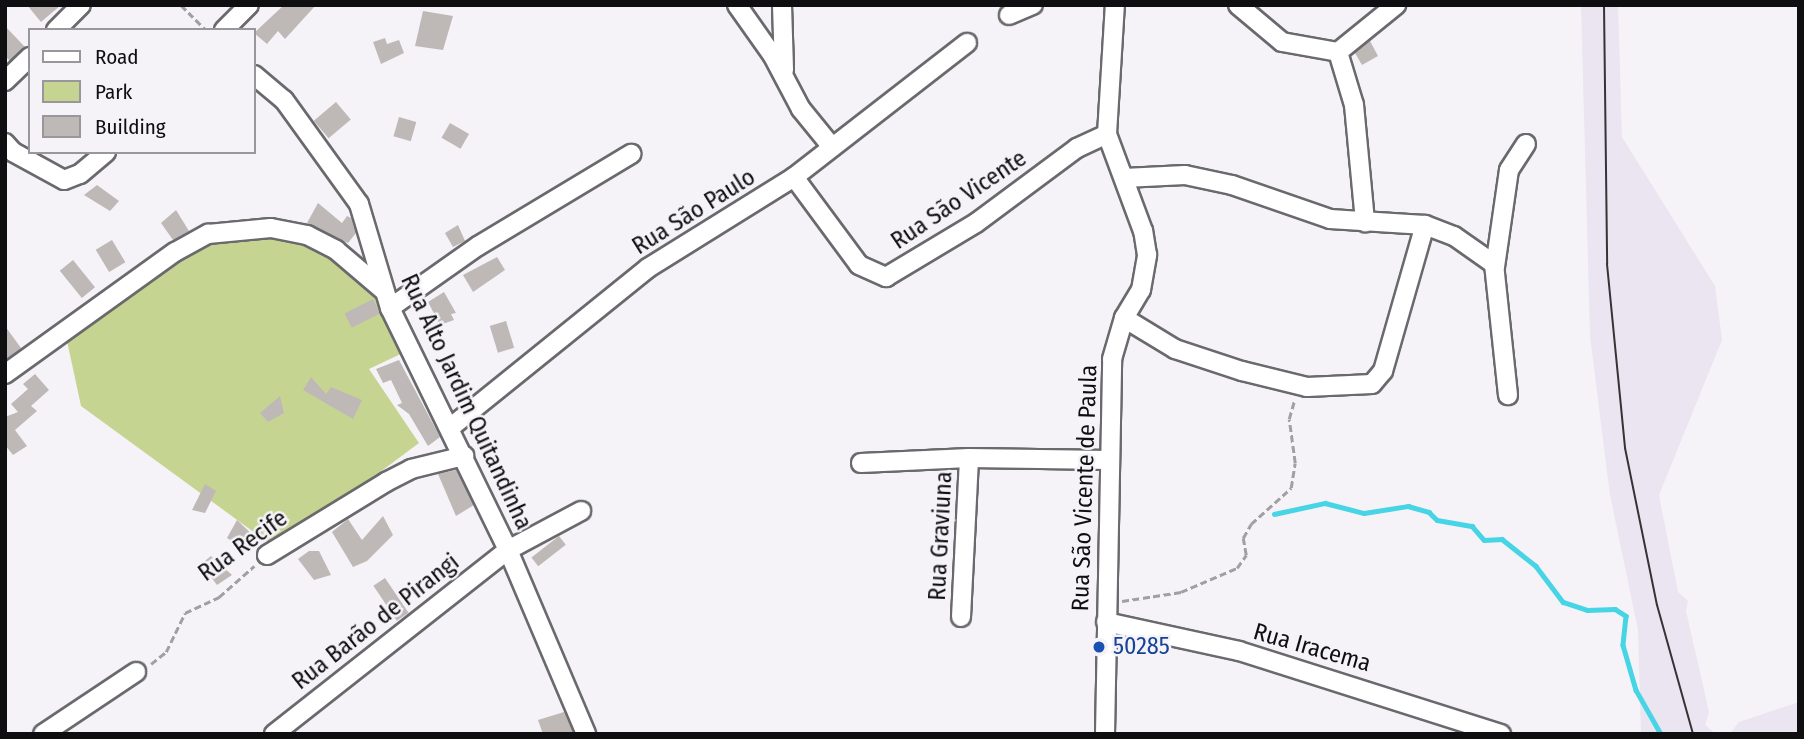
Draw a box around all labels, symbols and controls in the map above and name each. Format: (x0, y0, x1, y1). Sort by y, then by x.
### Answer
legend (28, 28, 256, 154)
text: Road (95, 44, 139, 70)
text: Park (95, 79, 132, 105)
text: Building (95, 114, 166, 140)
street label: Rua São Vicente (886, 144, 1032, 256)
street label: Rua São Paulo (627, 163, 761, 261)
street label: Rua Alto Jardim Quitandinha (394, 270, 538, 534)
street label: Rua São Vicente de Paula (1066, 364, 1104, 612)
street label: Rua Graviuna (923, 471, 959, 601)
street label: Rua Recife (193, 504, 293, 588)
street label: Rua Barão de Pirangi (287, 548, 465, 696)
street label: Rua Iracema (1250, 618, 1374, 678)
place label: 50285 (1113, 633, 1170, 661)
marker: 50285 (1091, 639, 1107, 655)

